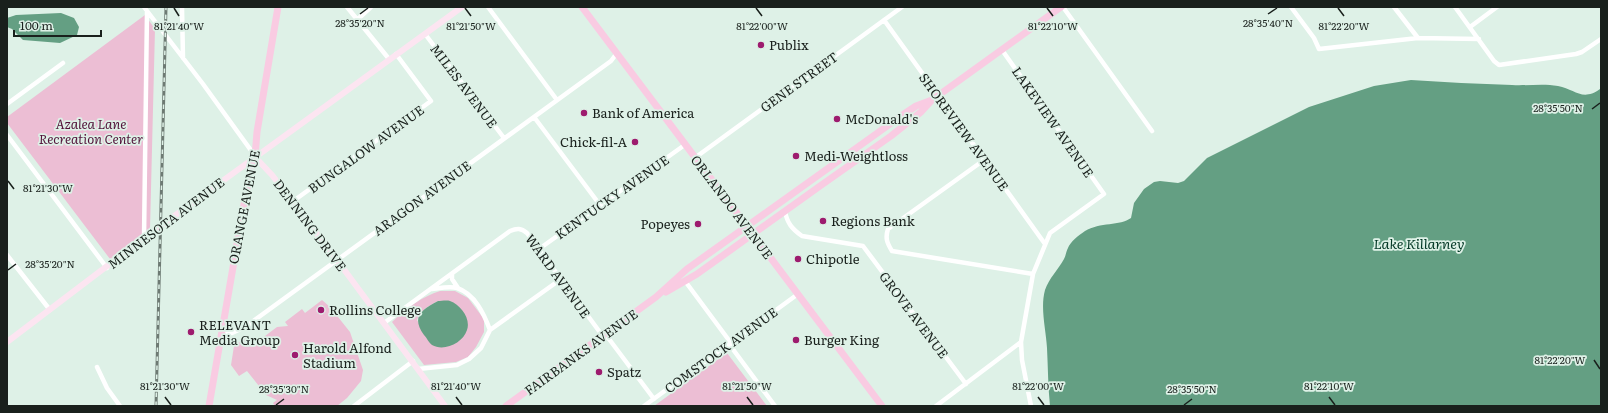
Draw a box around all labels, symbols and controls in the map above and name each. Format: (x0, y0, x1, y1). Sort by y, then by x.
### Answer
scale bar (14, 12, 101, 38)
text: 28°35'20"N (335, 15, 385, 30)
text: 28°35'40"N (1243, 15, 1293, 30)
text: 100 m (20, 16, 53, 34)
text: 81°21'40"W (154, 18, 204, 33)
text: 81°21'50"W (446, 18, 496, 33)
text: 81°22'00"W (736, 18, 788, 33)
text: 81°22'10"W (1028, 18, 1078, 33)
text: 81°22'20"W (1319, 18, 1370, 33)
place label: Publix (769, 35, 809, 54)
street label: MILES AVENUE (426, 40, 502, 132)
marker: Publix (756, 40, 766, 50)
street label: GENE STREET (756, 47, 842, 116)
street label: LAKEVIEW AVENUE (1008, 62, 1099, 181)
street label: SHOREVIEW AVENUE (915, 69, 1014, 195)
street label: BUNGALOW AVENUE (304, 100, 428, 197)
text: 28°35'50"N (1533, 100, 1583, 115)
place label: Bank of America (592, 103, 694, 122)
marker: Bank of America (579, 108, 589, 118)
place label: McDonald's (845, 109, 918, 128)
park label: Azalea Lane Recreation Center (39, 114, 143, 148)
marker: McDonald's (832, 114, 842, 124)
place label: Chick-fil-A (560, 132, 627, 151)
marker: Chick-fil-A (630, 137, 640, 147)
place label: Medi-Weightloss (804, 146, 908, 165)
street label: ORANGE AVENUE (223, 148, 264, 266)
street label: KENTUCKY AVENUE (551, 150, 673, 243)
street label: ORLANDO AVENUE (687, 151, 778, 263)
marker: Medi-Weightloss (791, 151, 801, 161)
street label: ARAGON AVENUE (369, 156, 475, 240)
street label: MINNESOTA AVENUE (103, 172, 228, 273)
street label: DENNING DRIVE (269, 175, 351, 275)
text: 81°21'30"W (23, 180, 73, 195)
place label: Regions Bank (831, 211, 916, 230)
place label: Popeyes (641, 214, 690, 233)
marker: Regions Bank (818, 216, 828, 226)
marker: Popeyes (693, 219, 703, 229)
street label: WARD AVENUE (521, 230, 595, 322)
water label: Lake Killarney (1373, 233, 1465, 253)
place label: Chipotle (806, 249, 860, 268)
marker: Chipotle (793, 254, 803, 264)
text: 28°35'20"N (25, 256, 75, 271)
street label: GROVE AVENUE (875, 267, 953, 362)
place label: Rollins College (329, 300, 421, 319)
street label: COMSTOCK AVENUE (660, 302, 781, 397)
street label: FAIRBANKS AVENUE (520, 304, 641, 399)
marker: Rollins College (316, 305, 326, 315)
place label: RELEVANT Media Group (199, 315, 280, 349)
marker: RELEVANT Media Group (186, 327, 196, 337)
place label: Burger King (804, 330, 880, 349)
marker: Burger King (791, 335, 801, 345)
place label: Harold Alfond Stadium (303, 338, 392, 372)
marker: Harold Alfond Stadium (290, 350, 300, 360)
text: 81°22'20"W (1535, 352, 1586, 367)
place label: Spatz (607, 362, 641, 381)
marker: Spatz (594, 367, 604, 377)
text: 81°21'30"W (140, 378, 190, 393)
text: 81°21'40"W (431, 378, 481, 393)
text: 81°21'50"W (722, 378, 772, 393)
text: 81°22'00"W (1012, 378, 1064, 393)
text: 81°22'10"W (1304, 378, 1354, 393)
text: 28°35'30"N (259, 381, 309, 396)
text: 28°35'50"N (1167, 381, 1217, 396)

